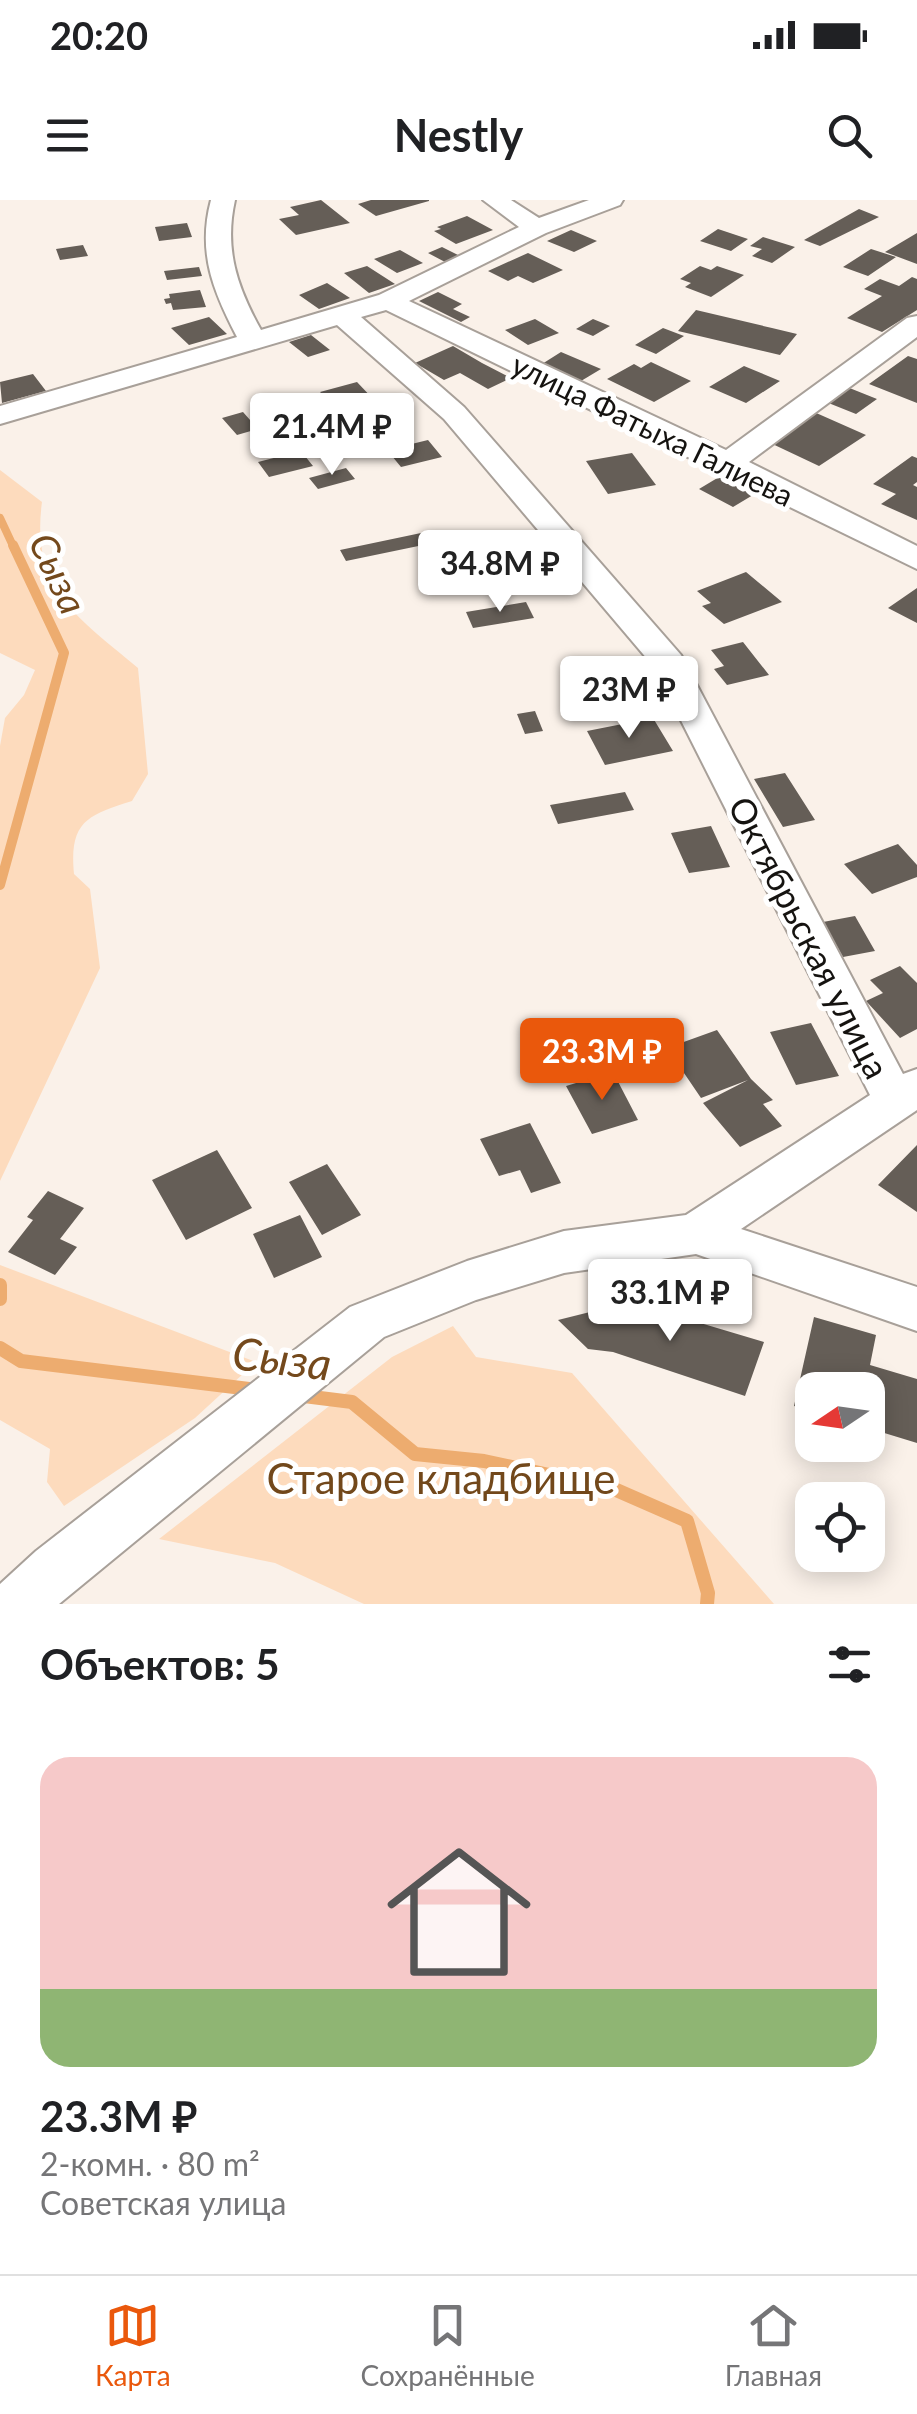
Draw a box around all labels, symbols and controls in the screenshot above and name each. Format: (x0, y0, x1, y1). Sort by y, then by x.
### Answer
text: 20:20 (50, 12, 148, 58)
icon: menu (40, 108, 95, 163)
text: Nestly (394, 108, 523, 162)
icon: search (822, 108, 877, 163)
street label: улица Фатыха Галиева (506, 345, 800, 513)
pin: 21.4M ₽ (240, 393, 424, 478)
text: 21.4M ₽ (272, 406, 392, 445)
water label: Сыза (20, 525, 98, 621)
pin: 34.8M ₽ (408, 530, 592, 615)
text: 34.8M ₽ (440, 543, 560, 582)
pin: 23M ₽ (559, 656, 699, 741)
text: 23M ₽ (582, 669, 676, 708)
street label: Октябрьская улица (721, 789, 899, 1085)
pin: 23.3M ₽ (510, 1018, 694, 1103)
text: 23.3M ₽ (542, 1031, 662, 1070)
pin: 33.1M ₽ (578, 1259, 762, 1344)
text: 33.1M ₽ (610, 1272, 730, 1311)
water label: Сыза (229, 1325, 335, 1391)
north arrow (795, 1372, 885, 1462)
map controls (795, 1372, 885, 1572)
park label: Старое кладбище (267, 1453, 615, 1503)
button: locate (795, 1482, 885, 1572)
icon: filters (822, 1637, 877, 1692)
text: Объектов: 5 (40, 1639, 280, 1689)
icon: home (369, 1822, 549, 2002)
text: 23.3M ₽ (40, 2091, 197, 2141)
text: 2-комн. · 80 m² (40, 2144, 260, 2183)
text: Советская улица (40, 2183, 286, 2222)
tab: Карта (95, 2298, 171, 2392)
tab: Сохранённые (361, 2298, 535, 2392)
tab: Главная (725, 2298, 822, 2392)

